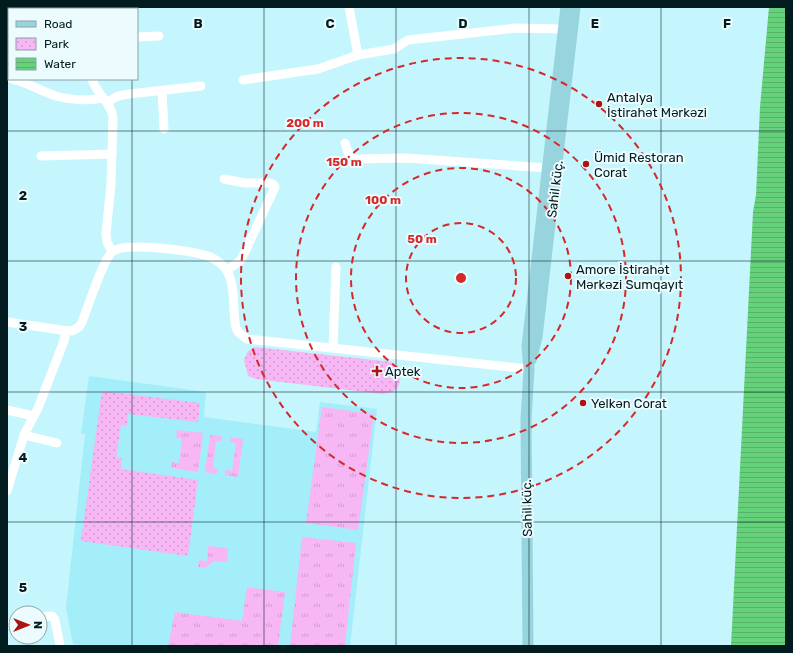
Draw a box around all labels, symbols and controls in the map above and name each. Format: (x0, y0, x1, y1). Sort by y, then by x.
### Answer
legend (8, 8, 138, 80)
text: B (193, 16, 203, 31)
text: C (325, 16, 335, 31)
text: D (458, 16, 468, 31)
text: E (591, 16, 599, 31)
text: F (723, 16, 731, 31)
text: Road (44, 17, 72, 31)
text: Park (44, 37, 70, 51)
text: Water (44, 57, 76, 71)
place label: Antalya İstirahət Mərkəzi (607, 90, 707, 120)
marker: Antalya İstirahət Mərkəzi (594, 99, 604, 109)
text: 200 m (286, 116, 324, 130)
place label: Ümid Restoran Corat (594, 150, 684, 180)
text: 150 m (326, 155, 362, 169)
street label: Sahil küç. (544, 159, 566, 219)
marker: Ümid Restoran Corat (581, 159, 591, 169)
text: 2 (19, 188, 27, 203)
text: 100 m (365, 193, 401, 207)
text: 50 m (407, 232, 437, 246)
place label: Amore İstirahət Mərkəzi Sumqayıt (576, 262, 683, 292)
centre of rings (454, 271, 468, 285)
marker: Amore İstirahət Mərkəzi Sumqayıt (563, 271, 573, 281)
text: 3 (19, 319, 28, 334)
place label: Aptek (385, 364, 421, 379)
marker: Aptek (372, 366, 382, 376)
place label: Yelkən Corat (591, 396, 667, 411)
marker: Yelkən Corat (578, 398, 588, 408)
text: 4 (19, 450, 28, 465)
street label: Sahil küç. (519, 479, 535, 537)
text: 5 (19, 580, 27, 595)
north arrow (8, 605, 48, 645)
text: N (31, 621, 44, 629)

